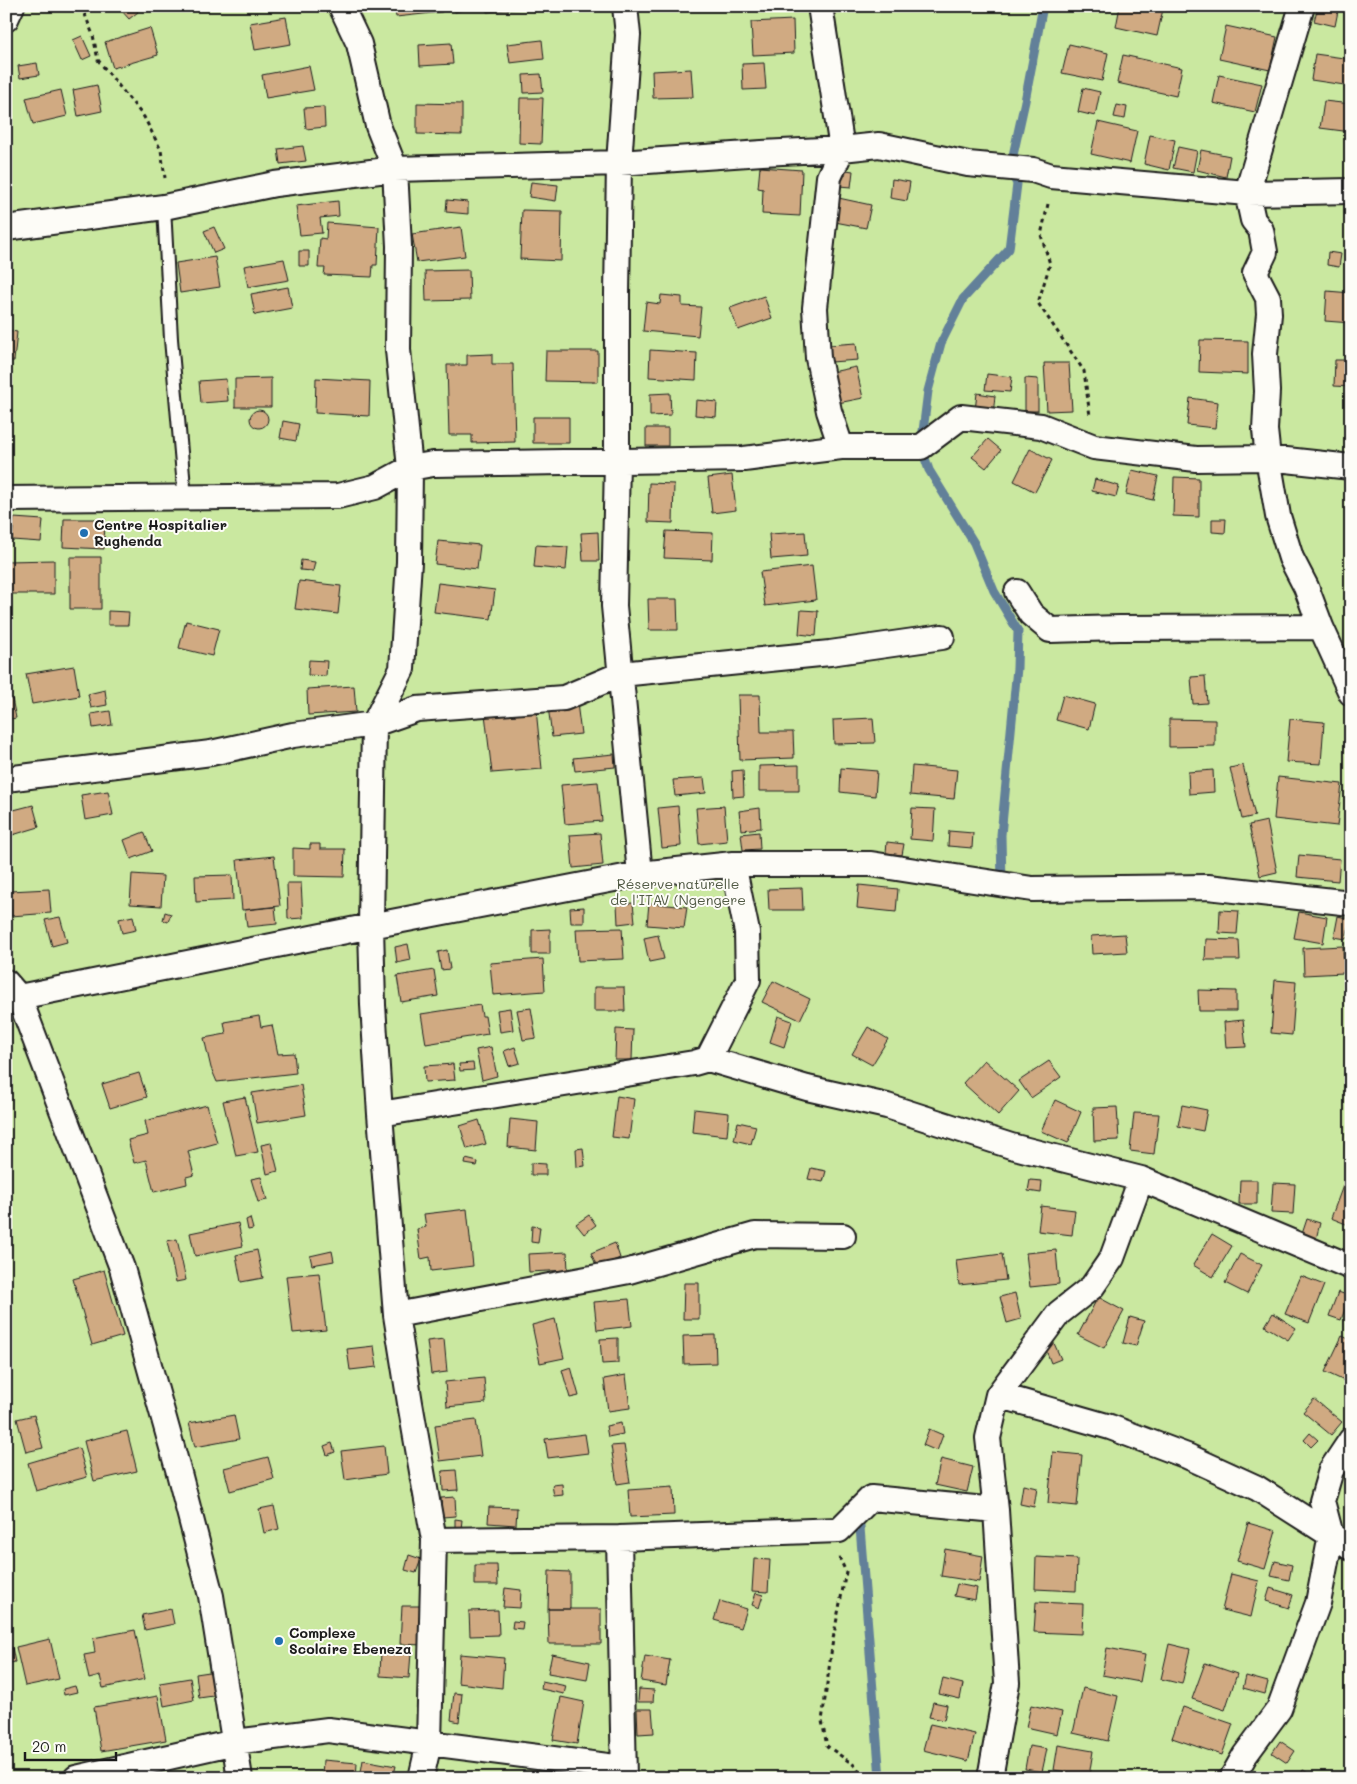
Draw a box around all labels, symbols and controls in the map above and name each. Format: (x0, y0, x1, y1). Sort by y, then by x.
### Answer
place label: Centre Hospitalier Rughenda (94, 515, 227, 550)
marker: Centre Hospitalier Rughenda (78, 527, 90, 539)
park label: Réserve naturelle de l'ITAV (Ngengere (610, 874, 746, 909)
place label: Complexe Scolaire Ebeneza (289, 1623, 412, 1658)
marker: Complexe Scolaire Ebeneza (273, 1635, 285, 1647)
scale bar (25, 1729, 116, 1761)
text: 20 m (32, 1736, 66, 1756)

